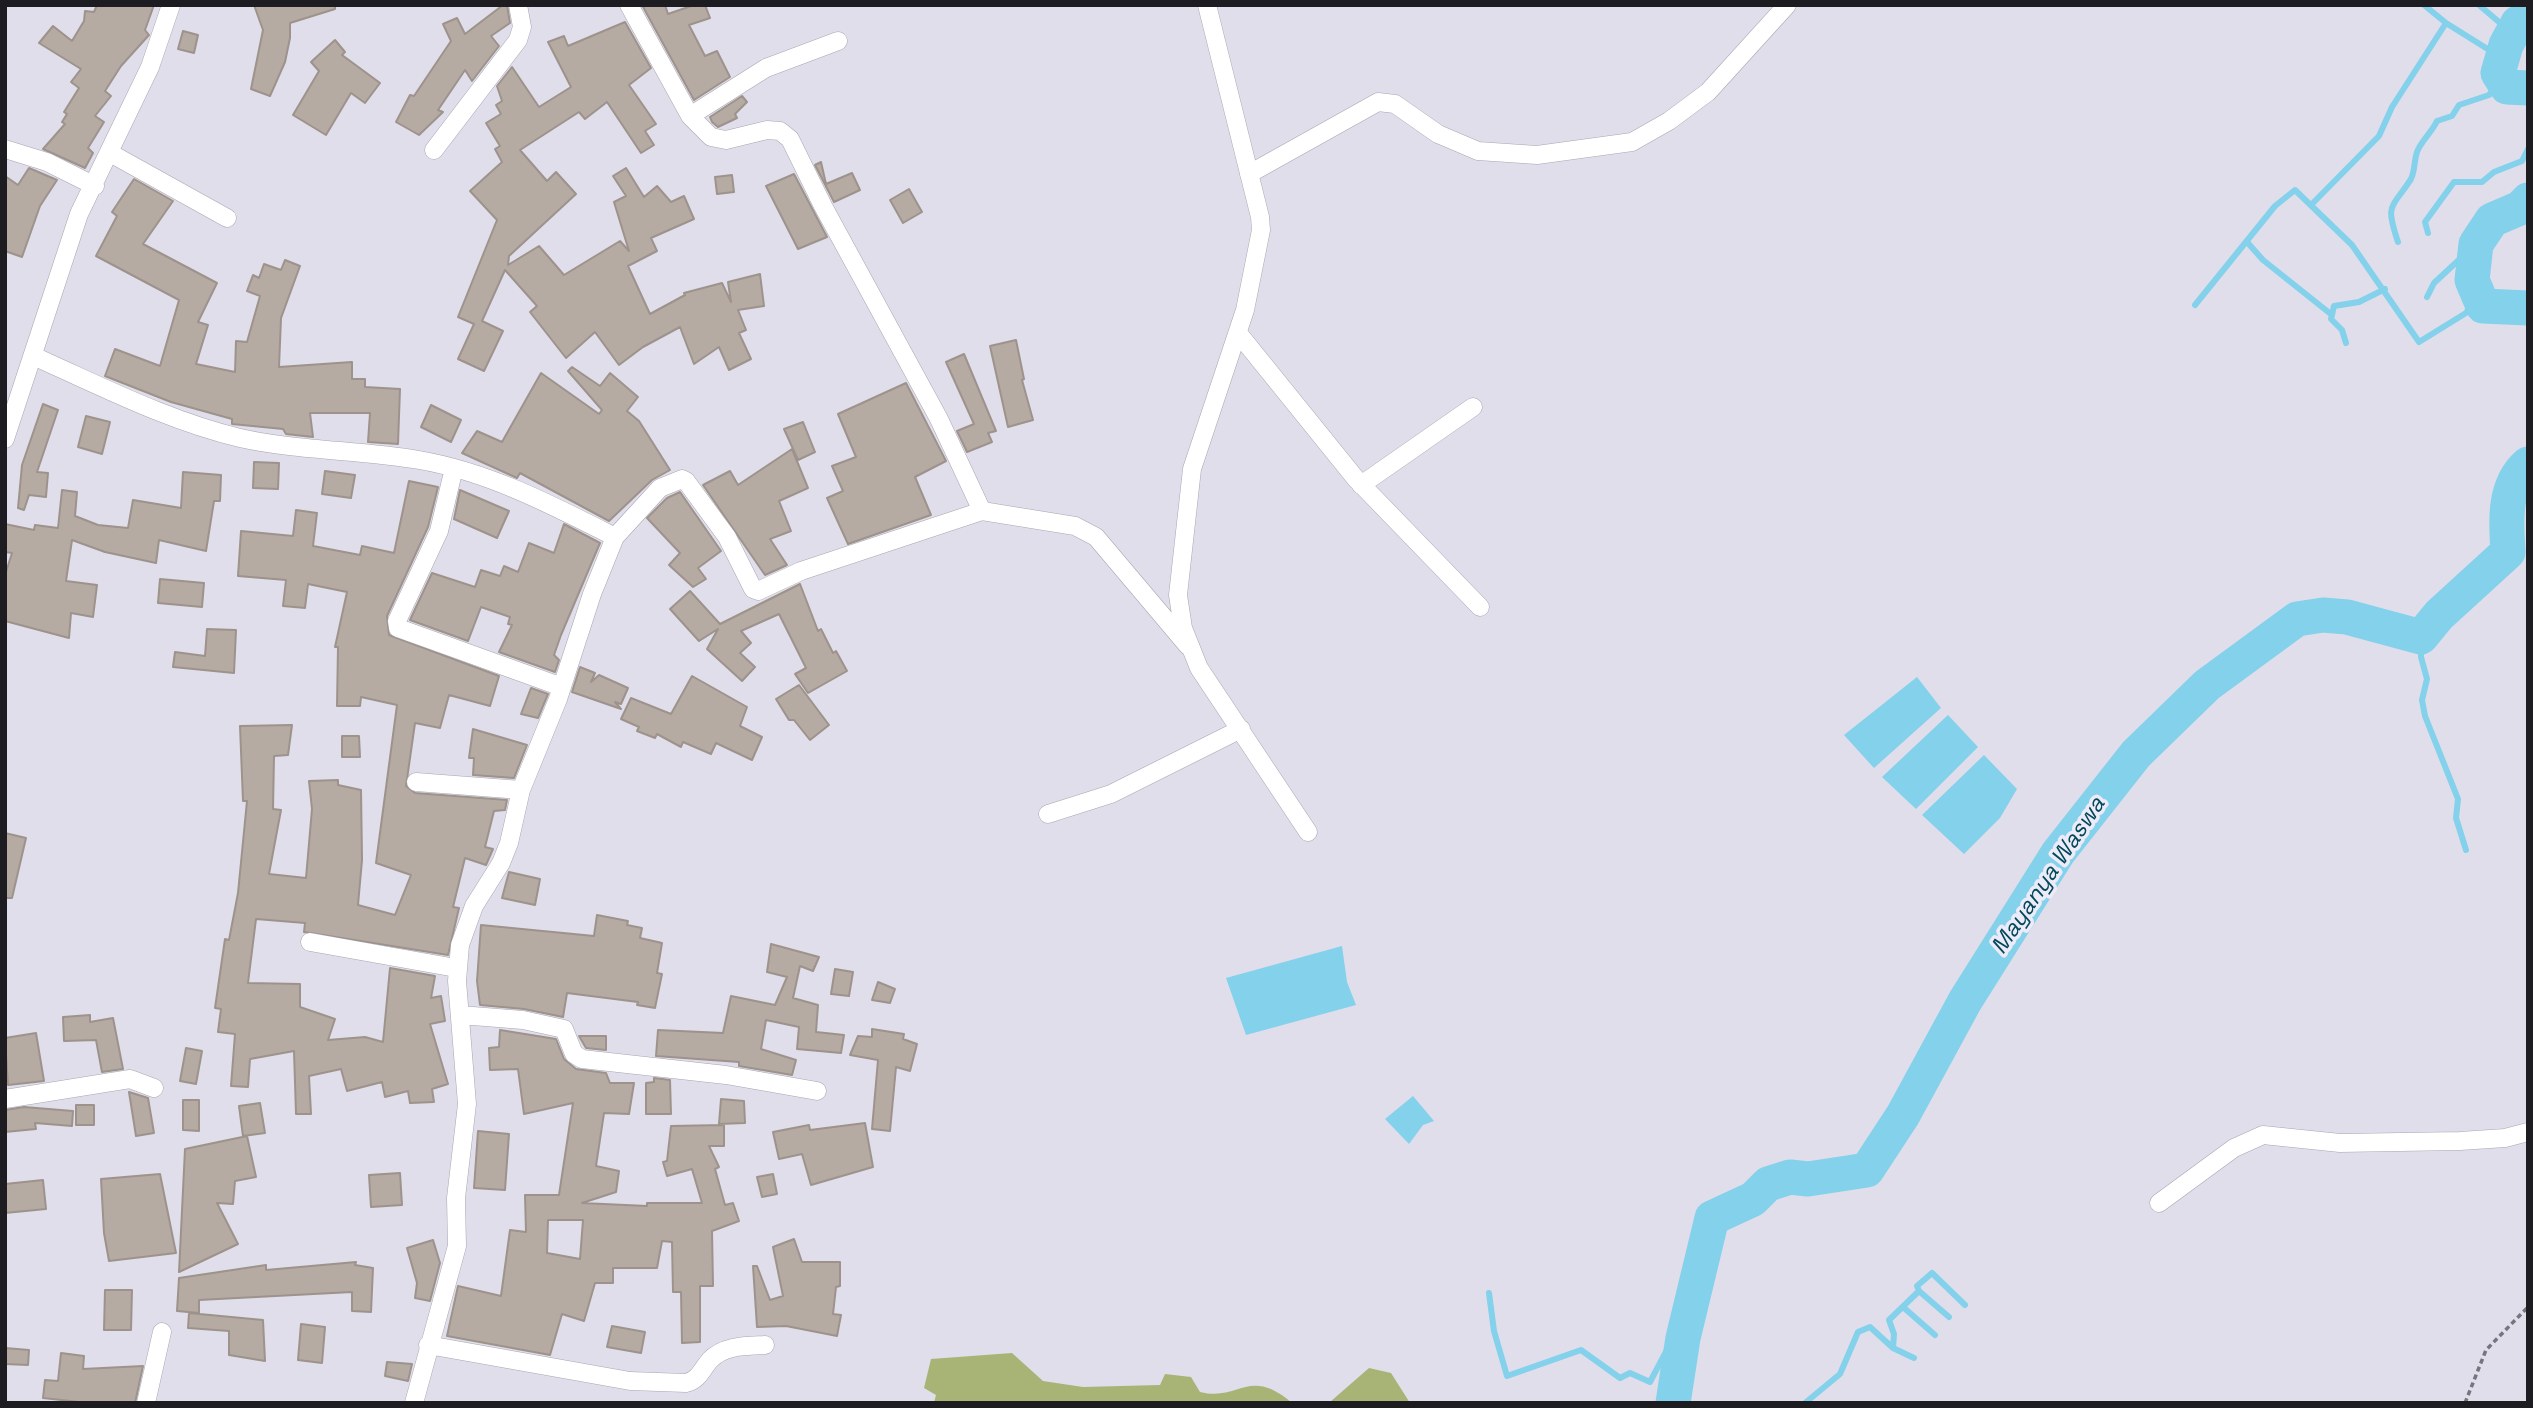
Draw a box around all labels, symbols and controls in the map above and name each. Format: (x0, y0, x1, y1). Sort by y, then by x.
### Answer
water label: Mayanya Waswa (1986, 792, 2112, 960)

